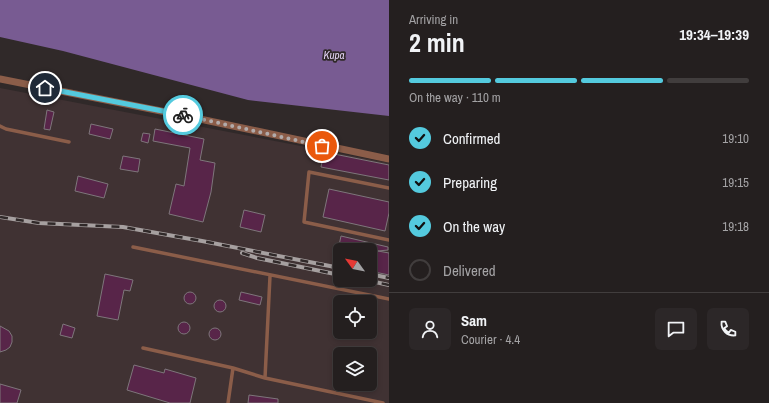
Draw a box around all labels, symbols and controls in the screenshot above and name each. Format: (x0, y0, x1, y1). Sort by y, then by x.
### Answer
text: Arriving in (409, 11, 458, 28)
text: 19:34–19:39 (679, 24, 749, 45)
text: 2 min (409, 25, 465, 60)
water label: Kupa (323, 48, 345, 62)
pin (28, 71, 62, 105)
icon: home (34, 77, 56, 99)
text: On the way · 110 m (409, 89, 501, 106)
courier (163, 95, 203, 135)
icon: bike (172, 104, 194, 126)
icon: check (409, 127, 431, 149)
text: Confirmed (443, 128, 500, 149)
pin (305, 129, 339, 163)
text: 19:10 (722, 130, 749, 147)
icon: bag (311, 135, 333, 157)
icon: check (409, 171, 431, 193)
text: Preparing (443, 172, 497, 193)
text: 19:15 (722, 174, 749, 191)
icon: check (409, 215, 431, 237)
text: On the way (443, 216, 505, 237)
text: 19:18 (722, 218, 749, 235)
north arrow (333, 243, 377, 287)
map controls (333, 243, 377, 391)
text: Delivered (443, 260, 496, 281)
button: locate (333, 295, 377, 339)
button: person (409, 308, 451, 350)
button: chat (655, 308, 697, 350)
button: phone (707, 308, 749, 350)
text: Sam (461, 310, 487, 331)
text: Courier · 4.4 (461, 331, 520, 348)
button: layers (333, 347, 377, 391)

